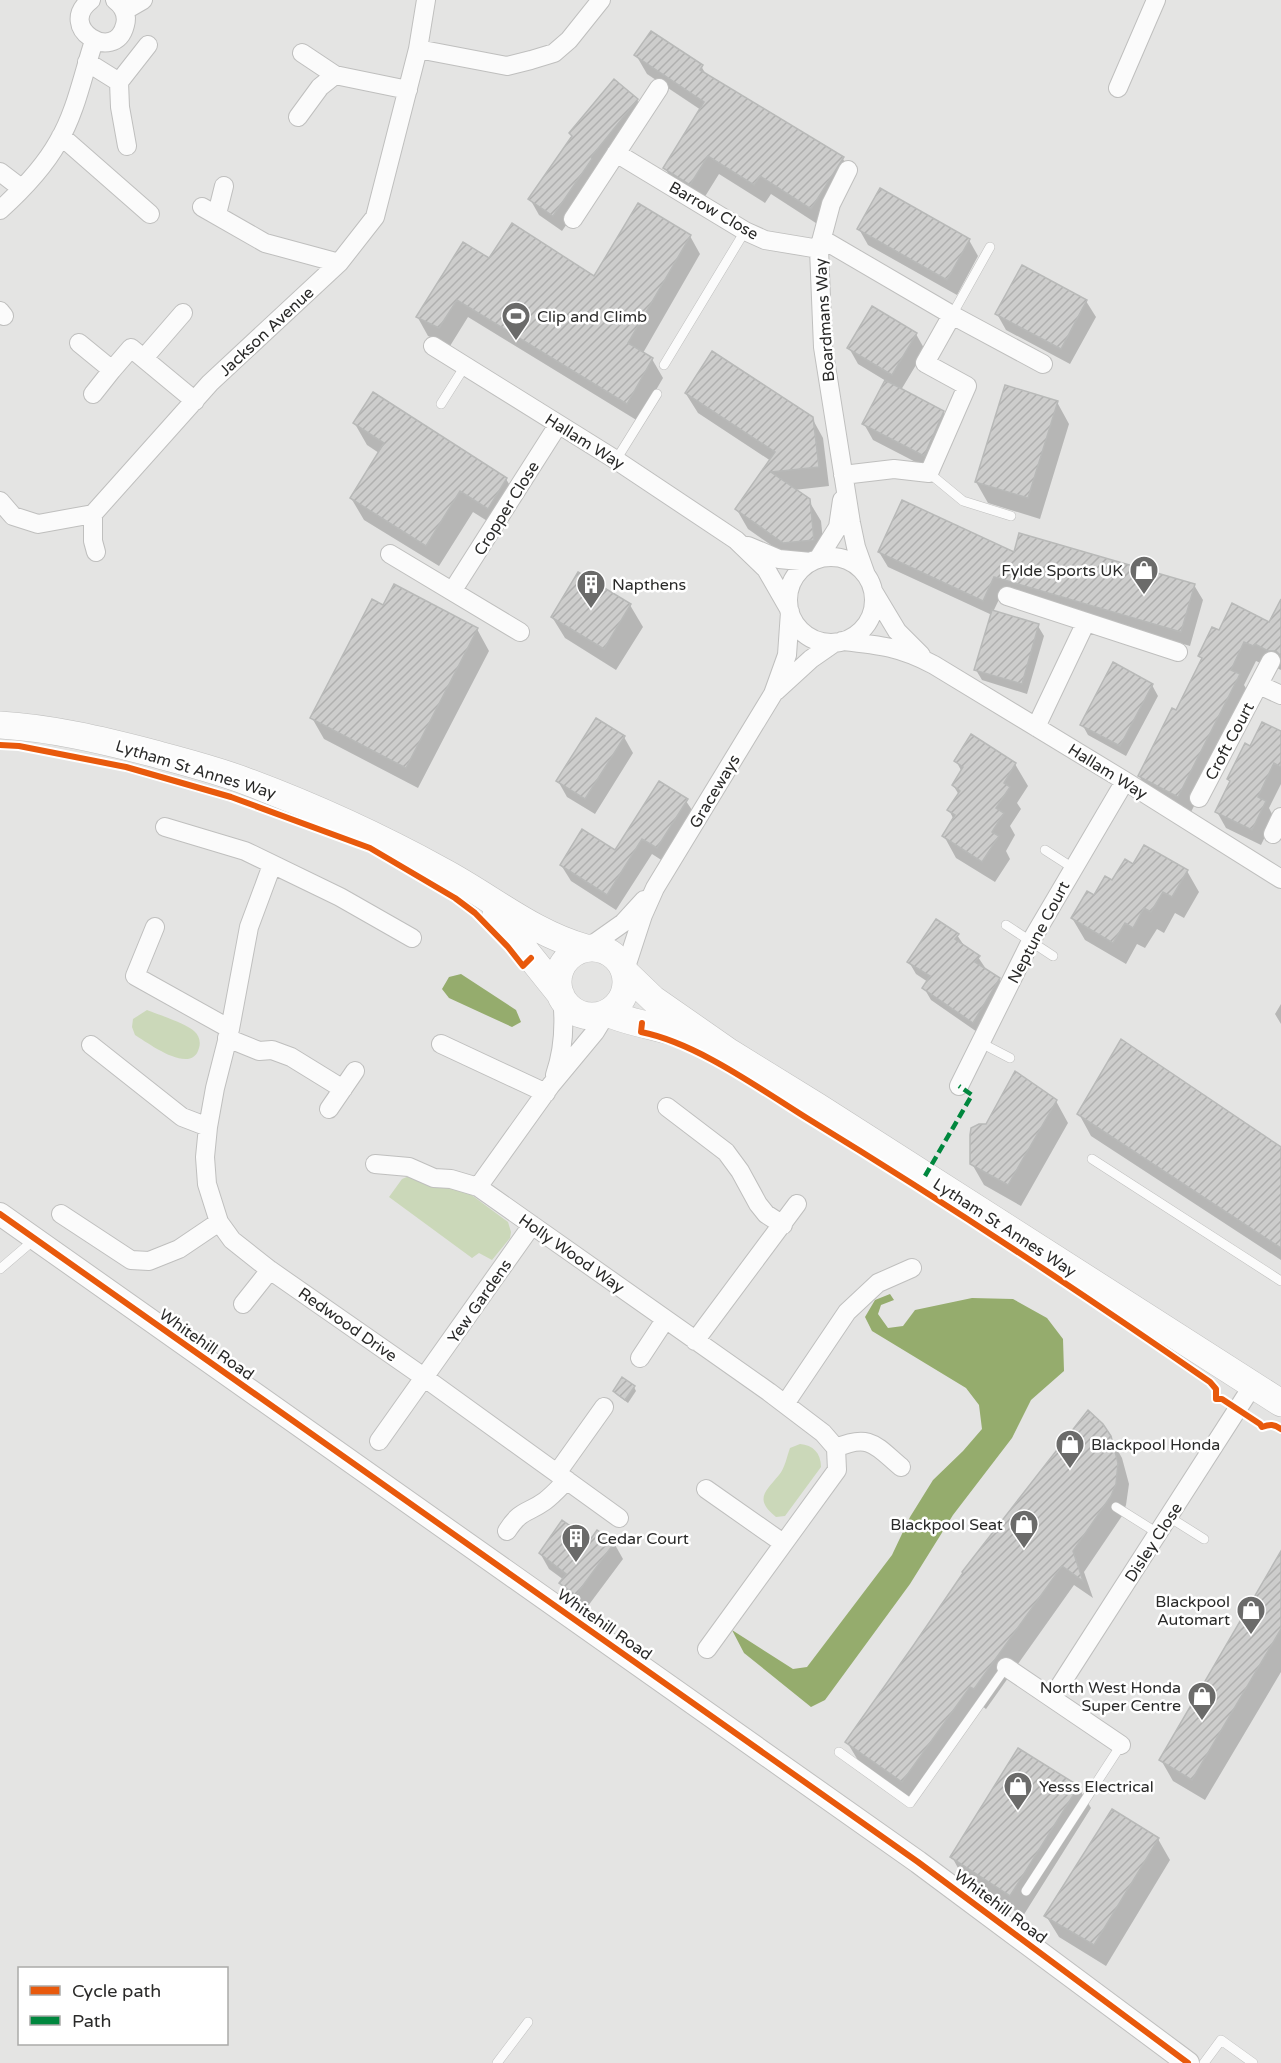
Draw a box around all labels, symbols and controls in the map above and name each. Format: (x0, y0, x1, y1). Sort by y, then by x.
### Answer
street label: Barrow Close (665, 177, 762, 245)
street label: Boardmans Way (811, 257, 839, 382)
street label: Jackson Avenue (215, 283, 318, 381)
sports icon: Clip and Climb (500, 300, 532, 342)
place label: Clip and Climb (537, 307, 647, 327)
street label: Hallam Way (541, 410, 628, 474)
street label: Cropper Close (470, 458, 544, 560)
shop icon: Fylde Sports UK (1128, 554, 1160, 596)
place label: Fylde Sports UK (1001, 561, 1123, 581)
building icon: Napthens (575, 568, 607, 610)
place label: Napthens (612, 575, 686, 595)
street label: Croft Court (1201, 699, 1259, 784)
street label: Lytham St Annes Way (113, 736, 279, 804)
street label: Hallam Way (1064, 740, 1151, 804)
street label: Graceways (685, 751, 745, 832)
street label: Neptune Court (1004, 878, 1074, 987)
street label: Lytham St Annes Way (929, 1174, 1080, 1282)
street label: Holly Wood Way (515, 1210, 628, 1298)
street label: Yew Gardens (443, 1256, 516, 1348)
street label: Redwood Drive (294, 1283, 401, 1366)
street label: Whitehill Road (155, 1305, 258, 1385)
shop icon: Blackpool Honda (1054, 1428, 1086, 1470)
place label: Blackpool Honda (1091, 1435, 1220, 1455)
street label: Disley Close (1121, 1499, 1187, 1586)
shop icon: Blackpool Seat (1008, 1508, 1040, 1550)
place label: Blackpool Seat (890, 1515, 1003, 1535)
building icon: Cedar Court (560, 1522, 592, 1564)
place label: Cedar Court (597, 1529, 689, 1549)
street label: Whitehill Road (553, 1585, 656, 1665)
place label: Blackpool Automart (1155, 1592, 1230, 1630)
shop icon: Blackpool Automart (1235, 1594, 1267, 1636)
place label: North West Honda Super Centre (1040, 1678, 1181, 1716)
shop icon: North West Honda Super Centre (1186, 1680, 1218, 1722)
shop icon: Yesss Electrical (1002, 1770, 1034, 1812)
place label: Yesss Electrical (1039, 1777, 1154, 1797)
street label: Whitehill Road (950, 1865, 1051, 1948)
legend (18, 1967, 228, 2045)
text: Cycle path (72, 1980, 161, 2002)
text: Path (72, 2010, 111, 2032)

